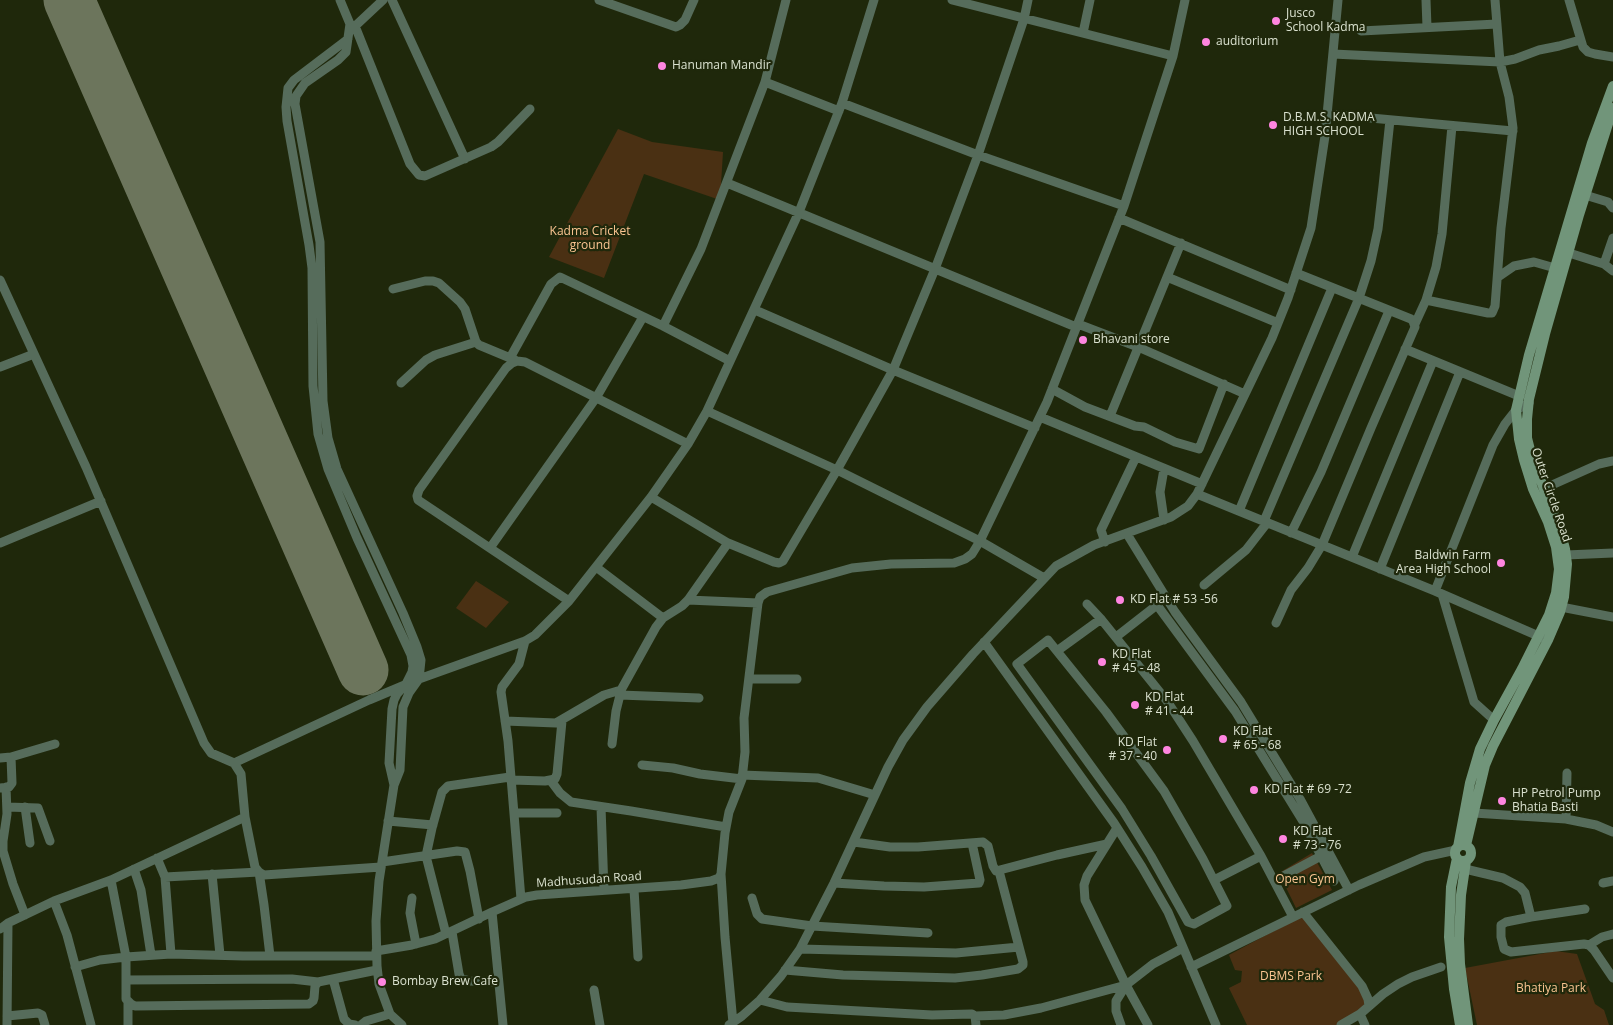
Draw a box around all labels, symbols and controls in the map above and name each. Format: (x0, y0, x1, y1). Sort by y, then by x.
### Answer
place label: Jusco School Kadma (1286, 7, 1365, 35)
marker: Jusco School Kadma (1270, 15, 1282, 27)
place label: auditorium (1216, 35, 1278, 49)
marker: auditorium (1200, 36, 1212, 48)
place label: Hanuman Mandir (672, 59, 771, 73)
marker: Hanuman Mandir (656, 60, 668, 72)
place label: D.B.M.S. KADMA HIGH SCHOOL (1283, 111, 1375, 139)
marker: D.B.M.S. KADMA HIGH SCHOOL (1267, 119, 1279, 131)
park label: Kadma Cricket ground (550, 225, 630, 253)
place label: Bhavani store (1093, 333, 1170, 347)
marker: Bhavani store (1077, 334, 1089, 346)
street label: Outer Circle Road (1528, 446, 1574, 544)
place label: Baldwin Farm Area High School (1396, 549, 1491, 577)
marker: Baldwin Farm Area High School (1495, 557, 1507, 569)
place label: KD Flat # 53 -56 (1130, 593, 1218, 607)
marker: KD Flat # 53 -56 (1114, 594, 1126, 606)
place label: KD Flat # 45 - 48 (1112, 648, 1160, 676)
marker: KD Flat # 45 - 48 (1096, 656, 1108, 668)
place label: KD Flat # 41 - 44 (1145, 691, 1193, 719)
marker: KD Flat # 41 - 44 (1129, 699, 1141, 711)
place label: KD Flat # 65 - 68 (1233, 725, 1281, 753)
marker: KD Flat # 65 - 68 (1217, 733, 1229, 745)
place label: KD Flat # 37 - 40 (1109, 736, 1157, 764)
marker: KD Flat # 37 - 40 (1161, 744, 1173, 756)
place label: KD Flat # 69 -72 (1264, 783, 1352, 797)
marker: KD Flat # 69 -72 (1248, 784, 1260, 796)
place label: HP Petrol Pump Bhatia Basti (1512, 787, 1601, 815)
marker: HP Petrol Pump Bhatia Basti (1496, 795, 1508, 807)
place label: KD Flat # 73 - 76 (1293, 825, 1341, 853)
marker: KD Flat # 73 - 76 (1277, 833, 1289, 845)
street label: Madhusudan Road (536, 869, 642, 891)
park label: Open Gym (1275, 873, 1335, 887)
park label: DBMS Park (1260, 970, 1322, 984)
place label: Bombay Brew Cafe (392, 975, 498, 989)
marker: Bombay Brew Cafe (376, 976, 388, 988)
park label: Bhatiya Park (1516, 982, 1586, 996)

